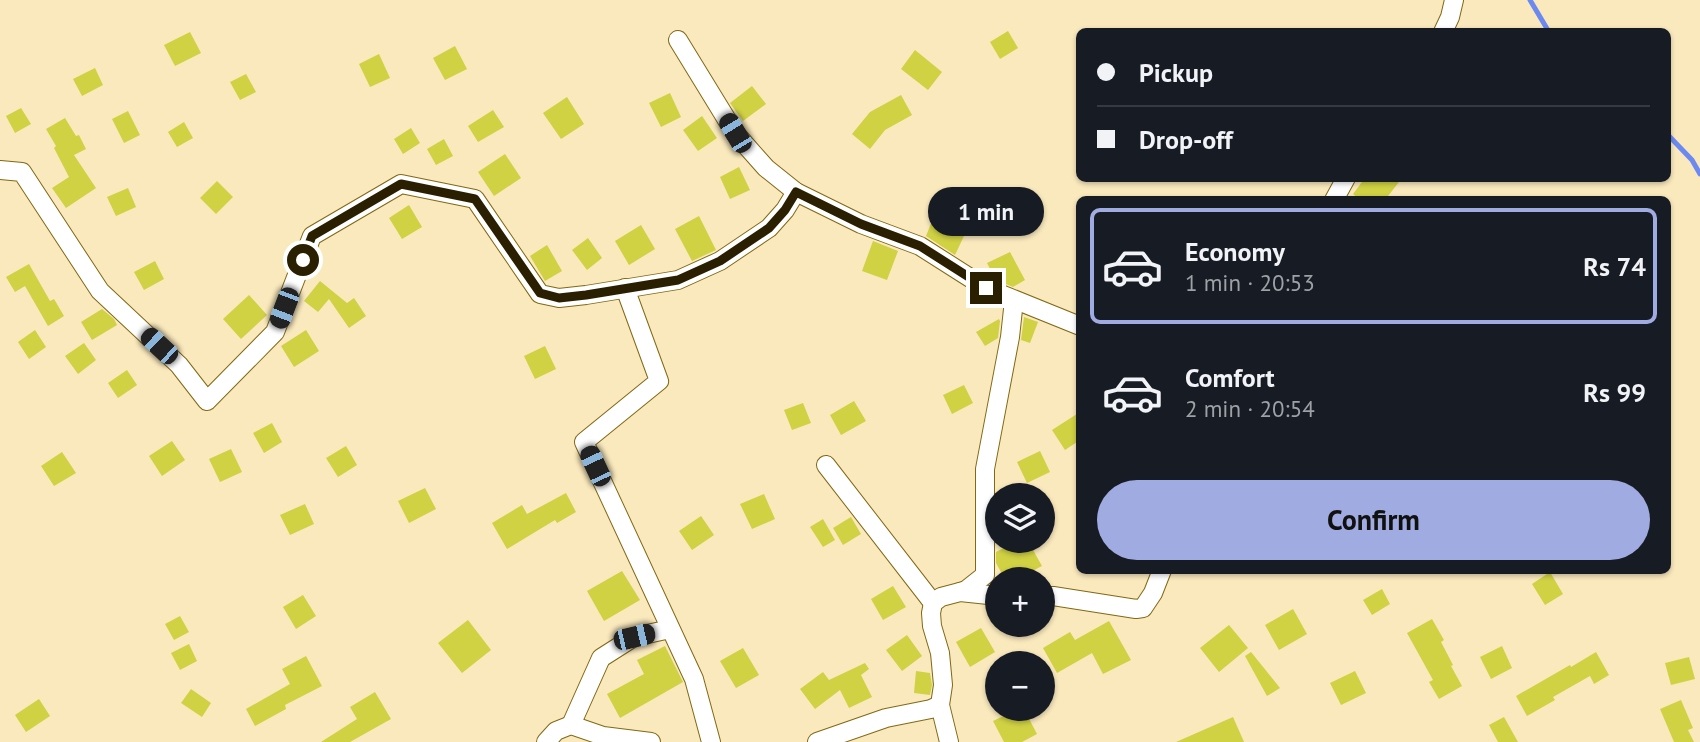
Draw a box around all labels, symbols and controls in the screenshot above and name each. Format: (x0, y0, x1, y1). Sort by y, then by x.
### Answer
text: Pickup (1139, 56, 1213, 89)
car (716, 110, 755, 156)
text: Drop-off (1139, 123, 1233, 156)
callout: 1 min (928, 187, 1044, 236)
text: 1 min (958, 197, 1014, 226)
icon: car (1101, 235, 1164, 298)
text: Economy (1185, 235, 1285, 268)
route start (287, 244, 319, 276)
text: Rs 74 (1583, 250, 1646, 283)
text: 1 min · 20:53 (1185, 268, 1315, 297)
route end (970, 272, 1002, 304)
car (267, 285, 302, 331)
car (137, 324, 182, 368)
icon: car (1101, 361, 1164, 424)
text: Comfort (1185, 361, 1275, 394)
text: Rs 99 (1583, 376, 1646, 409)
text: 2 min · 20:54 (1185, 394, 1315, 423)
car (577, 443, 614, 489)
button: Confirm (1097, 480, 1650, 560)
map controls (985, 483, 1055, 721)
button: layers (985, 483, 1055, 553)
button: + (985, 567, 1055, 637)
car (612, 622, 657, 652)
button: − (985, 651, 1055, 721)

